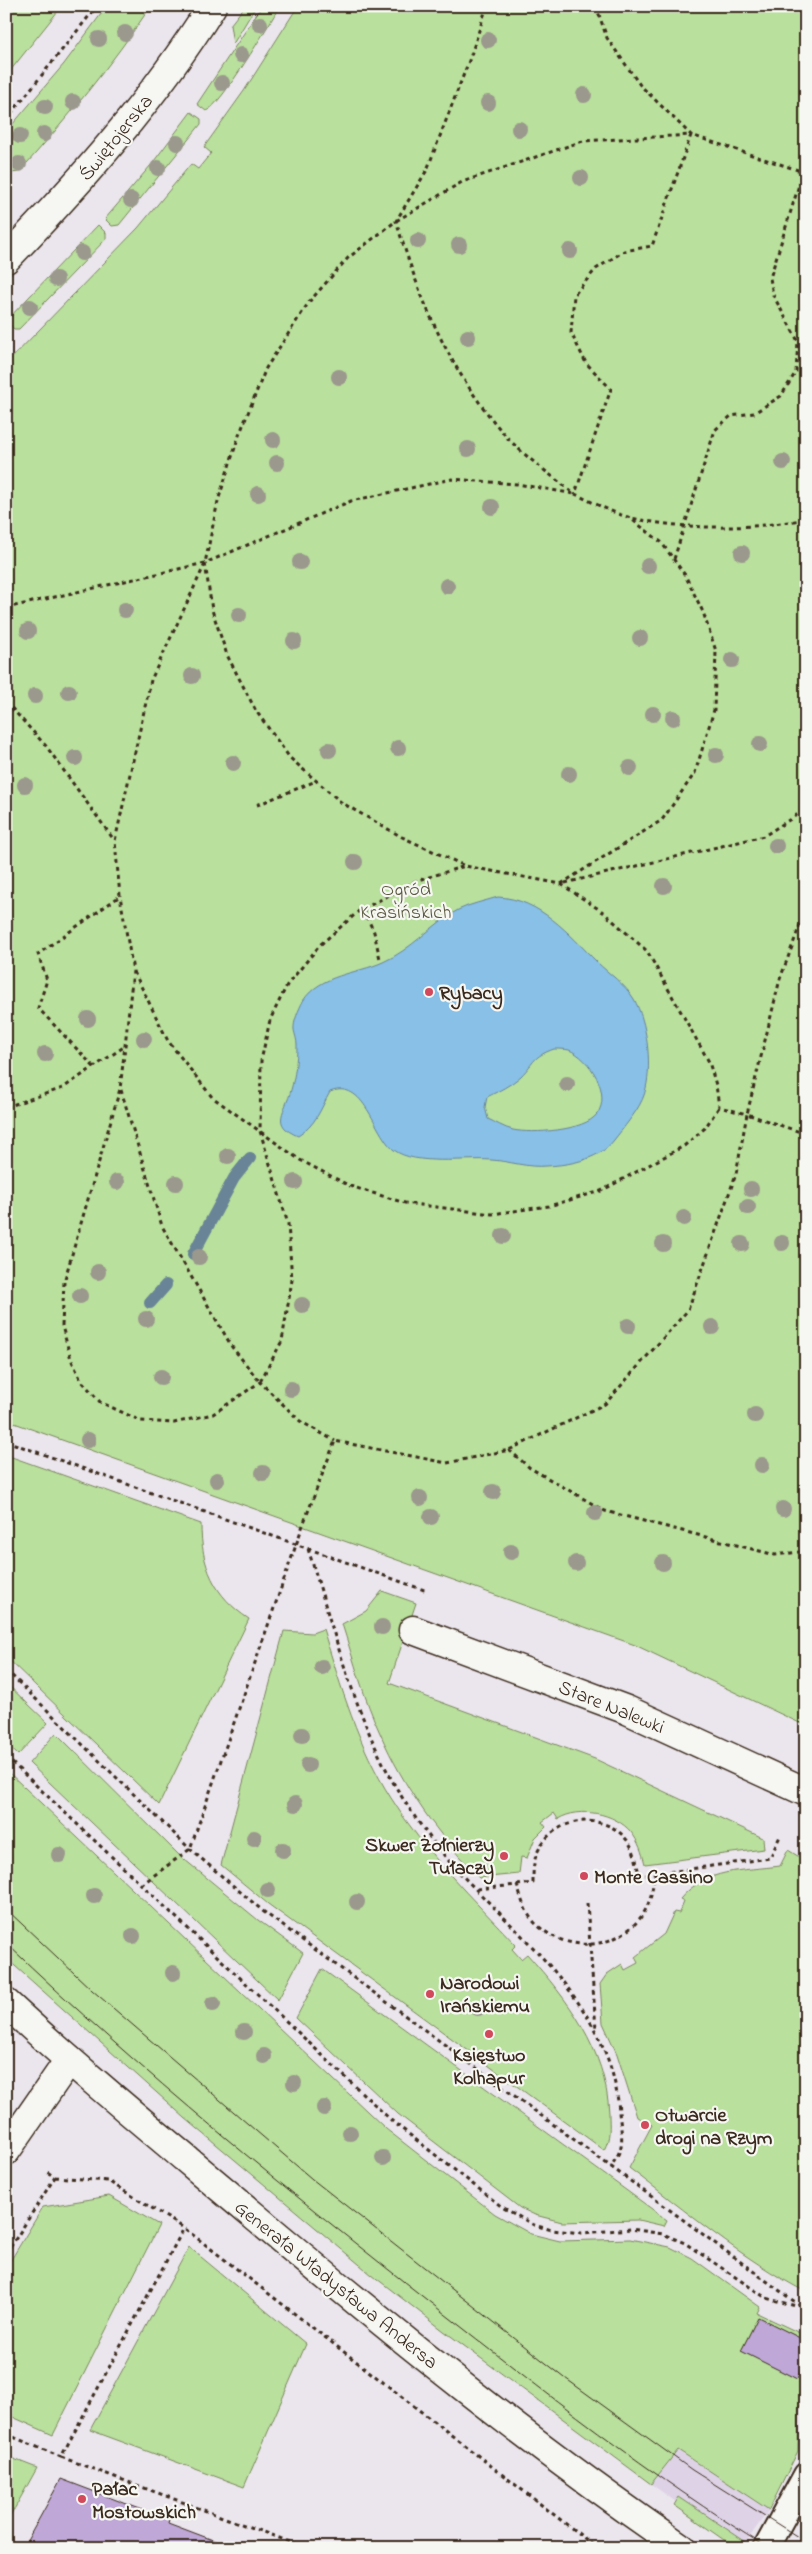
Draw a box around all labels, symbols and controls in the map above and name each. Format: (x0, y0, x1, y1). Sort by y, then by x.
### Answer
street label: Świętojerska (73, 89, 161, 188)
park label: Ogród Krasińskich (360, 876, 452, 928)
place label: Rybacy (439, 980, 503, 1010)
marker: Rybacy (423, 986, 435, 998)
street label: Stare Nalewki (554, 1674, 669, 1743)
place label: Skwer Żołnierzy Tułaczy (365, 1832, 494, 1885)
marker: Skwer Żołnierzy Tułaczy (498, 1850, 510, 1862)
place label: Monte Cassino (594, 1864, 713, 1893)
marker: Monte Cassino (578, 1870, 590, 1882)
place label: Narodowi Irańskiemu (440, 1970, 530, 2022)
marker: Narodowi Irańskiemu (424, 1988, 436, 2000)
marker: Księstwo Kolhapur (483, 2028, 495, 2040)
place label: Księstwo Kolhapur (453, 2042, 526, 2094)
place label: Otwarcie drogi na Rzym (655, 2102, 773, 2155)
marker: Otwarcie drogi na Rzym (639, 2119, 651, 2131)
street label: Generała Władysława Andersa (227, 2194, 444, 2377)
place label: Pałac Mostowskich (92, 2476, 196, 2528)
marker: Pałac Mostowskich (76, 2493, 88, 2505)

